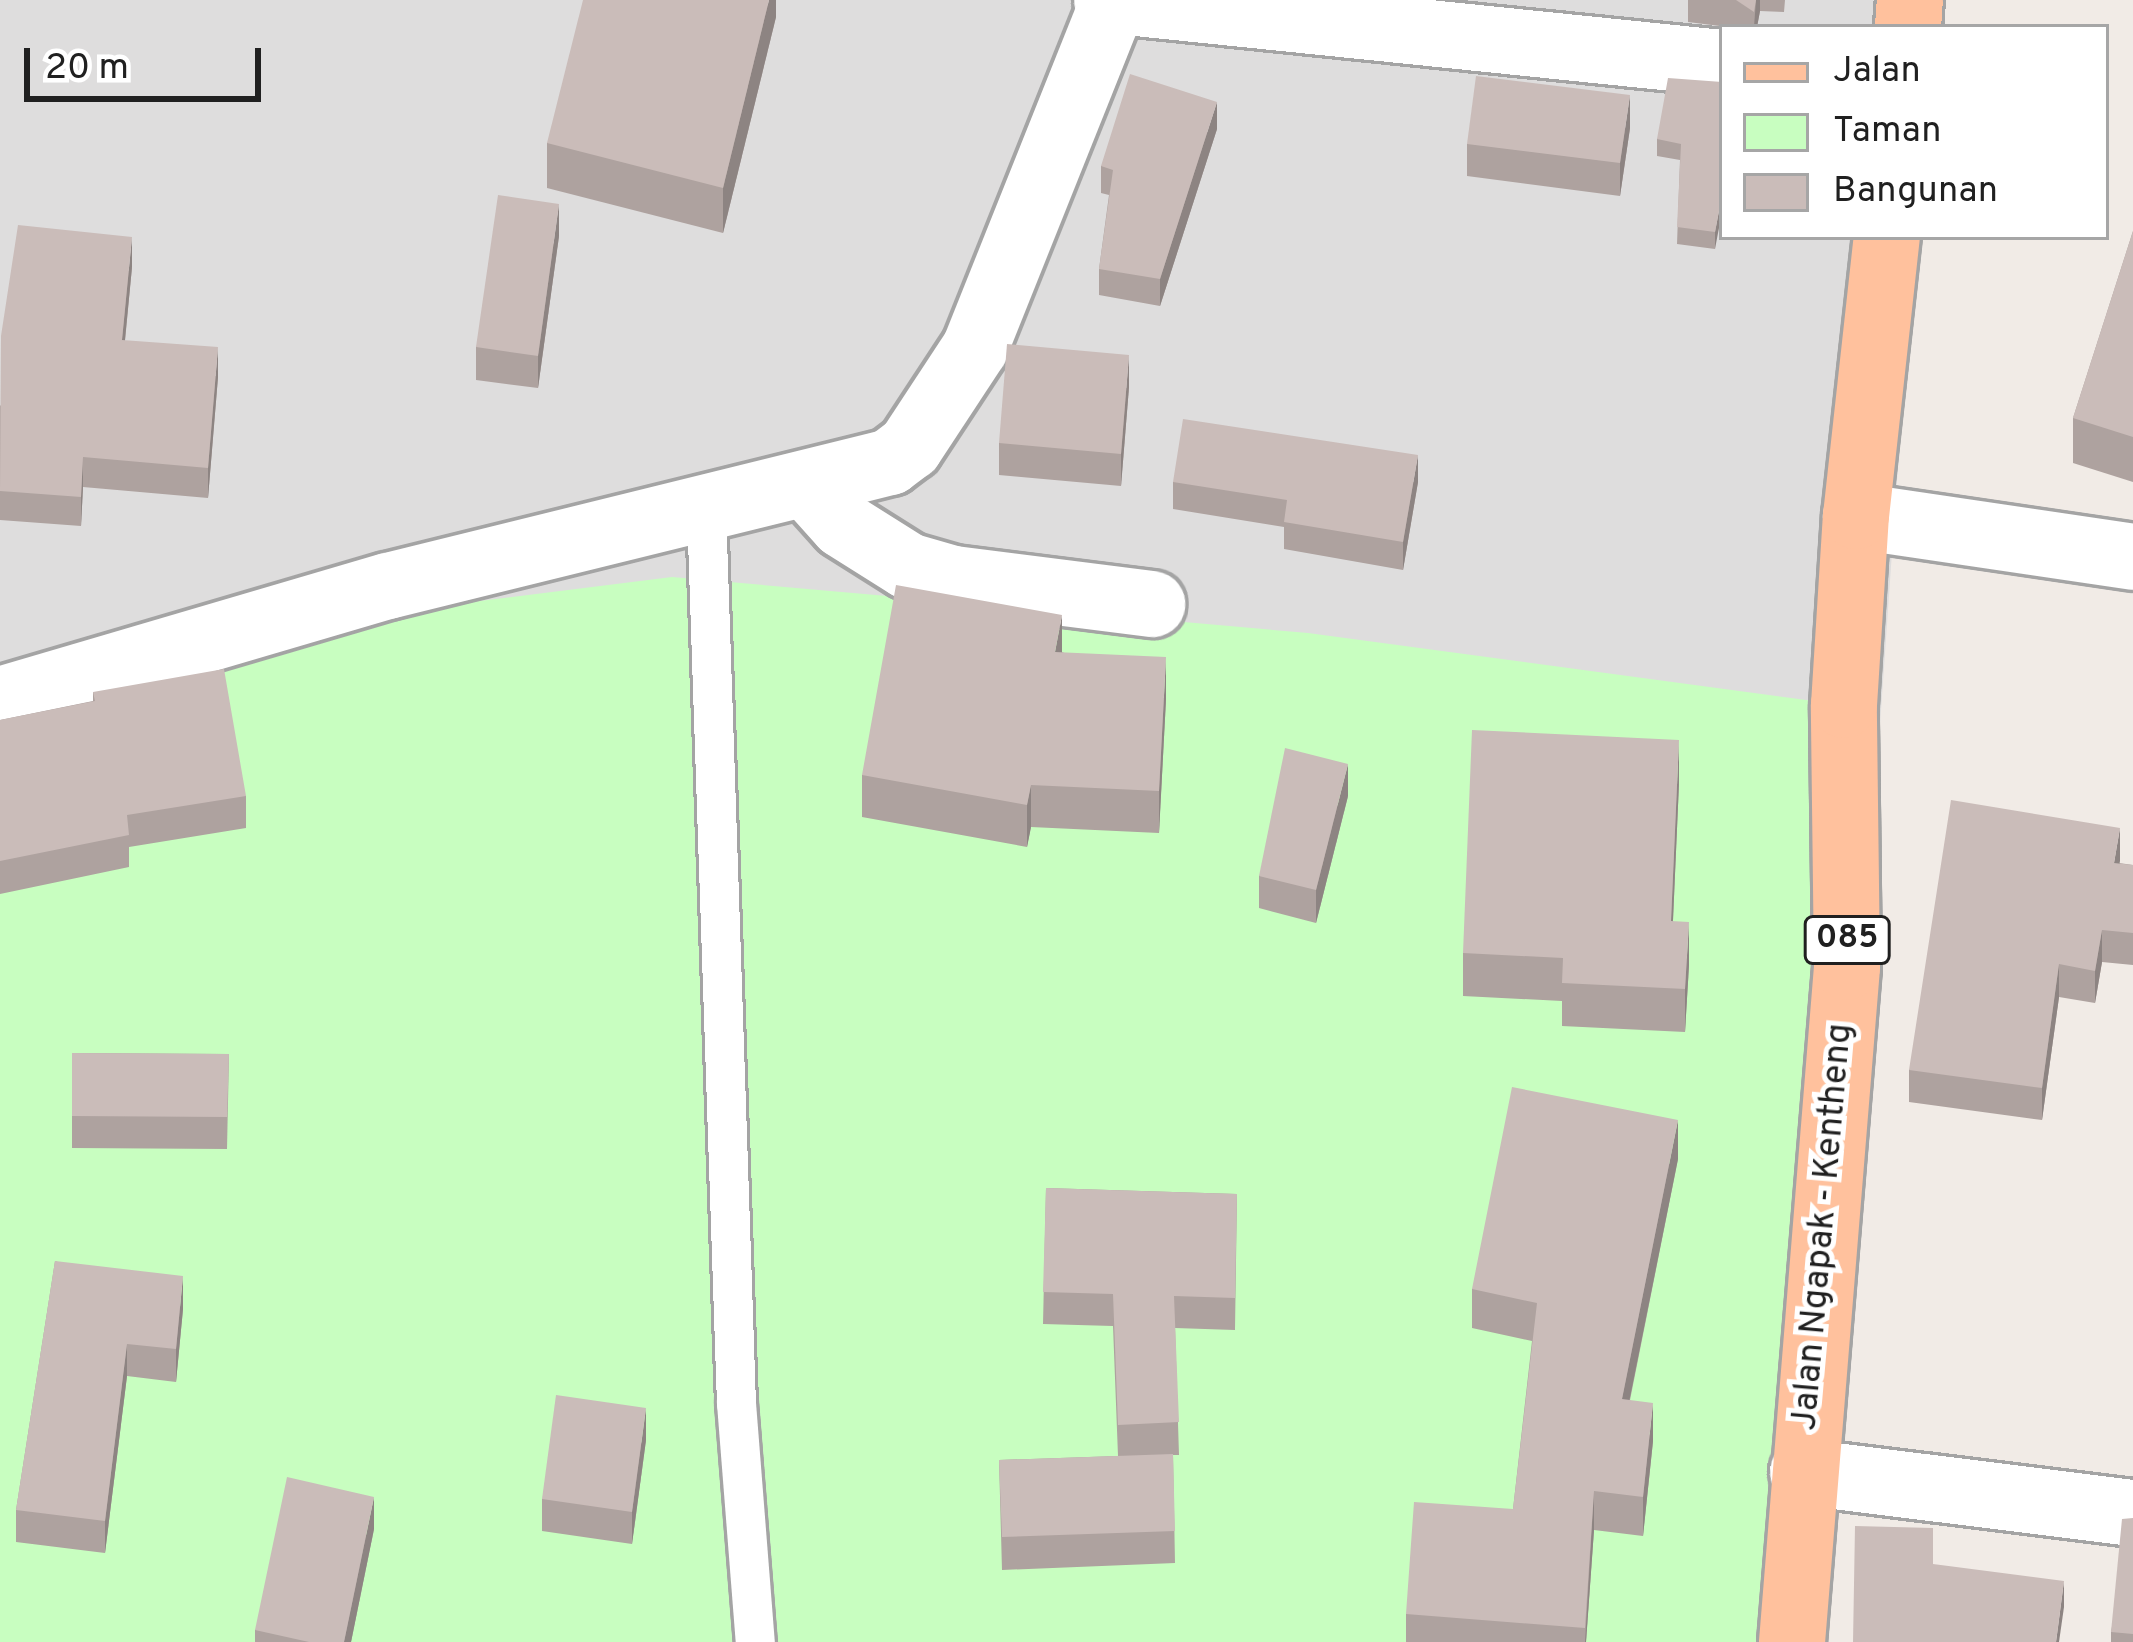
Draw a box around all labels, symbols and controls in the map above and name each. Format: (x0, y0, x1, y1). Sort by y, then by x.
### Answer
scale bar (30, 24, 267, 98)
legend (1719, 24, 2109, 240)
text: 20 m (45, 46, 129, 92)
text: Jalan (1833, 49, 1921, 95)
text: Taman (1833, 109, 1941, 155)
text: Bangunan (1833, 169, 1998, 215)
road number: 085 (1802, 913, 1892, 967)
street label: Jalan Ngapak - Kentheng (1785, 1022, 1863, 1432)

